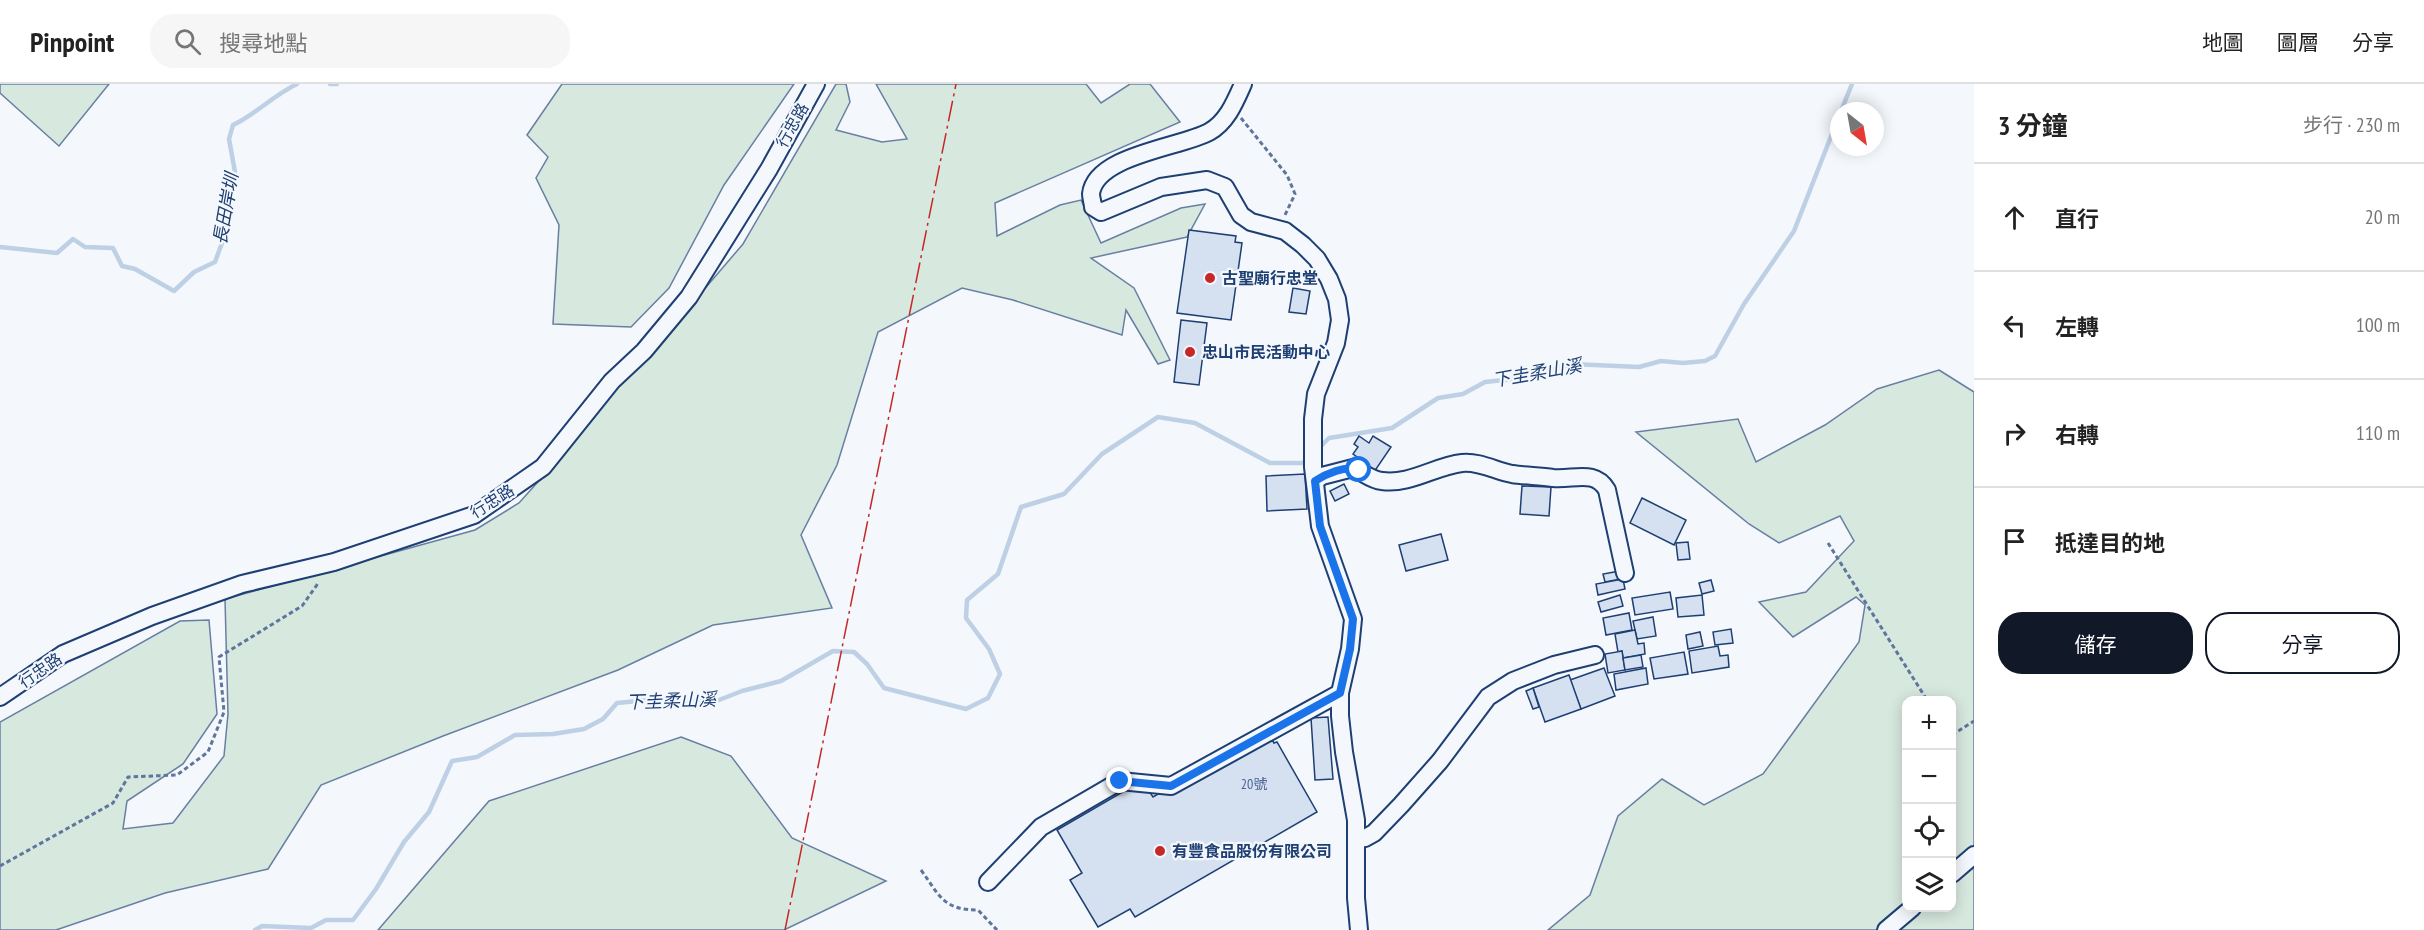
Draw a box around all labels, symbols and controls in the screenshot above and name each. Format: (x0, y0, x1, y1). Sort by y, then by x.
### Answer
search box (150, 14, 570, 68)
text: Pinpoint (30, 23, 114, 60)
icon: search (171, 25, 204, 58)
text: 搜尋地點 (219, 29, 307, 57)
text: 地圖 (2202, 29, 2244, 56)
text: 圖層 (2277, 29, 2319, 56)
text: 分享 (2352, 29, 2394, 56)
street label: 行忠路 (772, 99, 812, 151)
north arrow (1830, 102, 1884, 156)
text: 3 分鐘 (1998, 109, 2068, 142)
text: 步行 · 230 m (2303, 112, 2400, 138)
water label: 長田岸圳 (208, 169, 244, 246)
icon: ahead (1998, 201, 2031, 234)
text: 20 m (2365, 204, 2400, 230)
text: 直行 (2055, 205, 2099, 233)
place label: 古聖廟行忠堂 (1222, 268, 1318, 288)
marker: 古聖廟行忠堂 (1203, 271, 1217, 285)
icon: left (1998, 309, 2031, 342)
text: 100 m (2356, 312, 2400, 338)
text: 左轉 (2055, 313, 2099, 341)
place label: 忠山市民活動中心 (1202, 342, 1330, 362)
marker: 忠山市民活動中心 (1183, 345, 1197, 359)
water label: 下圭柔山溪 (1491, 353, 1586, 392)
icon: right (1998, 417, 2031, 450)
text: 110 m (2356, 420, 2400, 446)
text: 右轉 (2055, 421, 2099, 449)
route start (1345, 456, 1371, 482)
street label: 行忠路 (466, 480, 518, 522)
icon: arrive (1998, 525, 2031, 558)
text: 抵達目的地 (2055, 529, 2165, 557)
button: 儲存 (1998, 612, 2193, 674)
button: 分享 (2205, 612, 2400, 674)
street label: 行忠路 (15, 648, 65, 692)
water label: 下圭柔山溪 (626, 687, 719, 714)
map controls (1902, 696, 1956, 912)
button: + (1902, 696, 1956, 750)
button: − (1902, 750, 1956, 804)
route end (1106, 767, 1132, 793)
house number: 20號 (1241, 775, 1267, 793)
button: locate (1902, 804, 1956, 858)
place label: 有豐食品股份有限公司 (1172, 841, 1332, 861)
marker: 有豐食品股份有限公司 (1153, 844, 1167, 858)
button: layers (1902, 858, 1956, 912)

